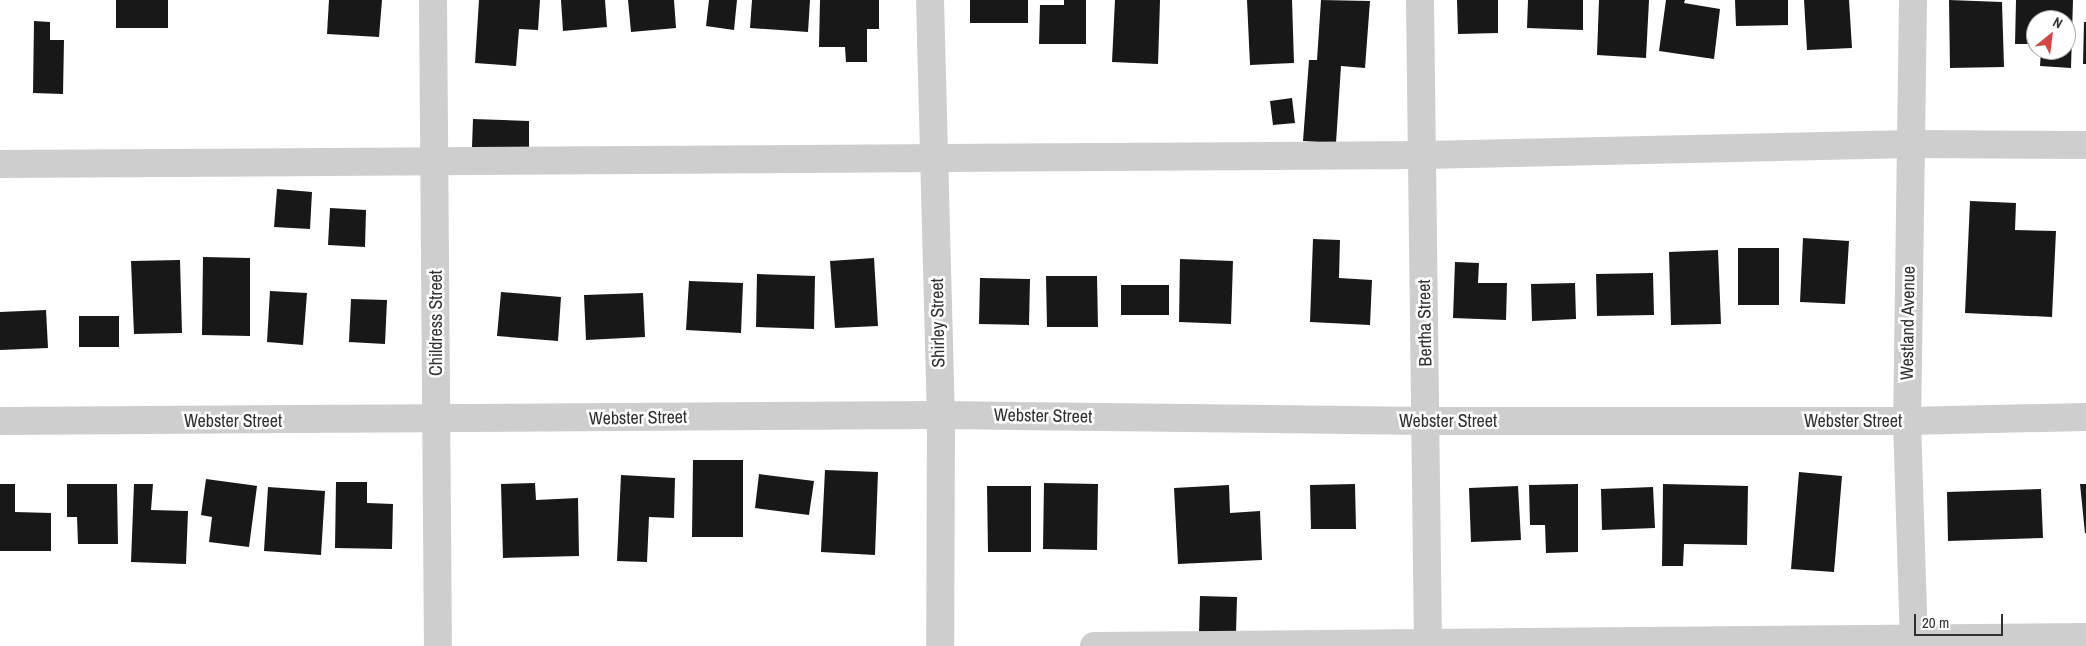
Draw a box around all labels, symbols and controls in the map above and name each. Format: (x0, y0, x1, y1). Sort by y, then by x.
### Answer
north arrow (2026, 10, 2076, 60)
text: N (2050, 13, 2066, 33)
street label: Westland Avenue (1896, 265, 1920, 381)
street label: Childress Street (425, 270, 447, 376)
street label: Shirley Street (926, 278, 950, 368)
street label: Bertha Street (1413, 279, 1437, 367)
street label: Webster Street (994, 404, 1092, 428)
street label: Webster Street (589, 406, 687, 430)
street label: Webster Street (184, 410, 282, 432)
street label: Webster Street (1399, 410, 1497, 432)
street label: Webster Street (1804, 410, 1902, 432)
scale bar (1916, 604, 2005, 636)
text: 20 m (1922, 612, 1949, 633)

